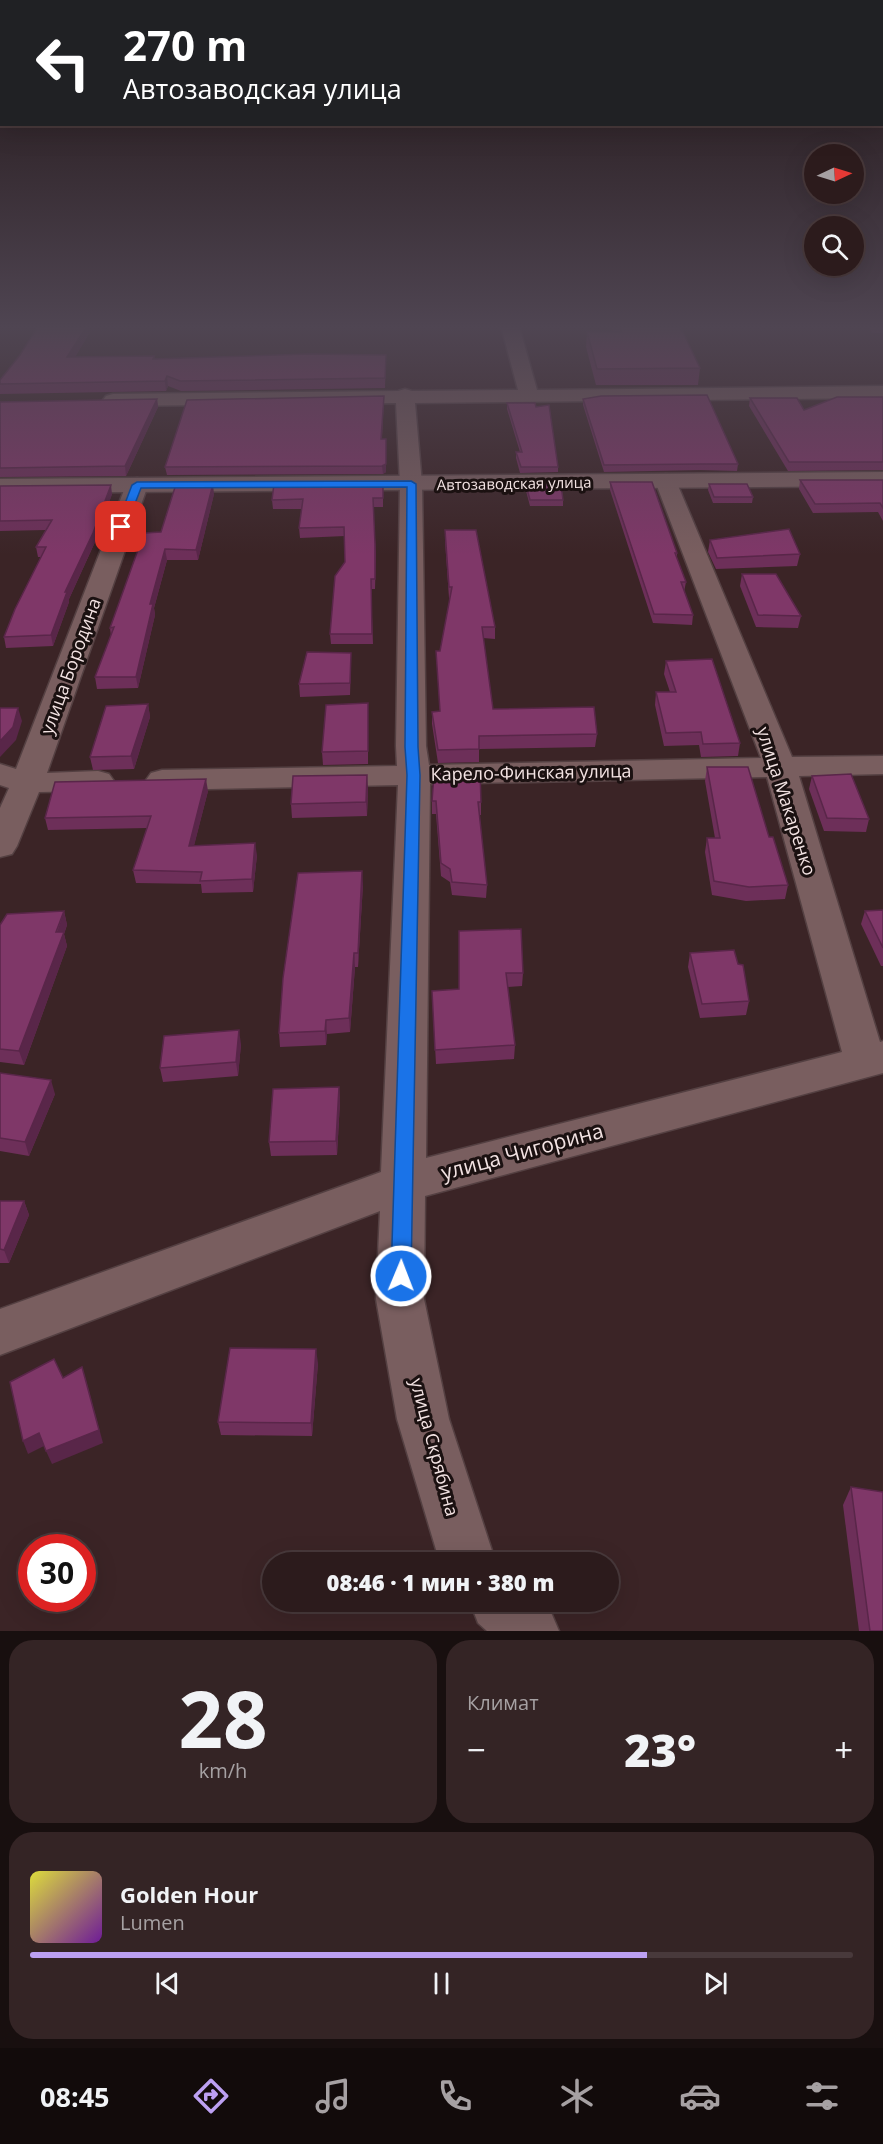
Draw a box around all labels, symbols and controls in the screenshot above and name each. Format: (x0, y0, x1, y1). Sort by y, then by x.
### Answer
text: 270 m (123, 16, 247, 73)
icon: left (24, 24, 102, 102)
text: Автозаводская улица (123, 70, 402, 107)
north arrow (804, 144, 864, 204)
map controls (804, 144, 864, 276)
button: search (804, 216, 864, 276)
street label: Автозаводская улица (436, 472, 592, 494)
pin (95, 501, 146, 552)
icon: arrive (104, 510, 137, 543)
street label: улица Бородина (34, 594, 106, 738)
street label: улица Макаренко (752, 724, 822, 878)
street label: Карело-Финская улица (430, 758, 632, 786)
street label: улица Чигорина (438, 1116, 606, 1186)
position arrow (369, 1244, 433, 1308)
street label: улица Скрябина (405, 1375, 465, 1519)
speed limit sign: 30 (18, 1534, 96, 1612)
text: 08:46 · 1 мин · 380 m (327, 1567, 554, 1597)
text: 28 (178, 1665, 268, 1771)
text: Климат (467, 1689, 539, 1716)
text: 23° (624, 1719, 696, 1780)
text: − (467, 1727, 486, 1772)
text: + (834, 1727, 853, 1772)
text: km/h (199, 1757, 247, 1784)
text: Golden Hour (120, 1879, 258, 1909)
text: Lumen (120, 1909, 185, 1936)
icon: previous (151, 1967, 184, 2000)
icon: pause (425, 1967, 458, 2000)
icon: next (699, 1967, 732, 2000)
icon: directions (190, 2075, 232, 2117)
icon: music (312, 2075, 354, 2117)
icon: phone (434, 2075, 476, 2117)
icon: climate (556, 2075, 598, 2117)
icon: car (679, 2075, 721, 2117)
icon: filters (801, 2075, 843, 2117)
text: 08:45 (40, 2078, 110, 2115)

